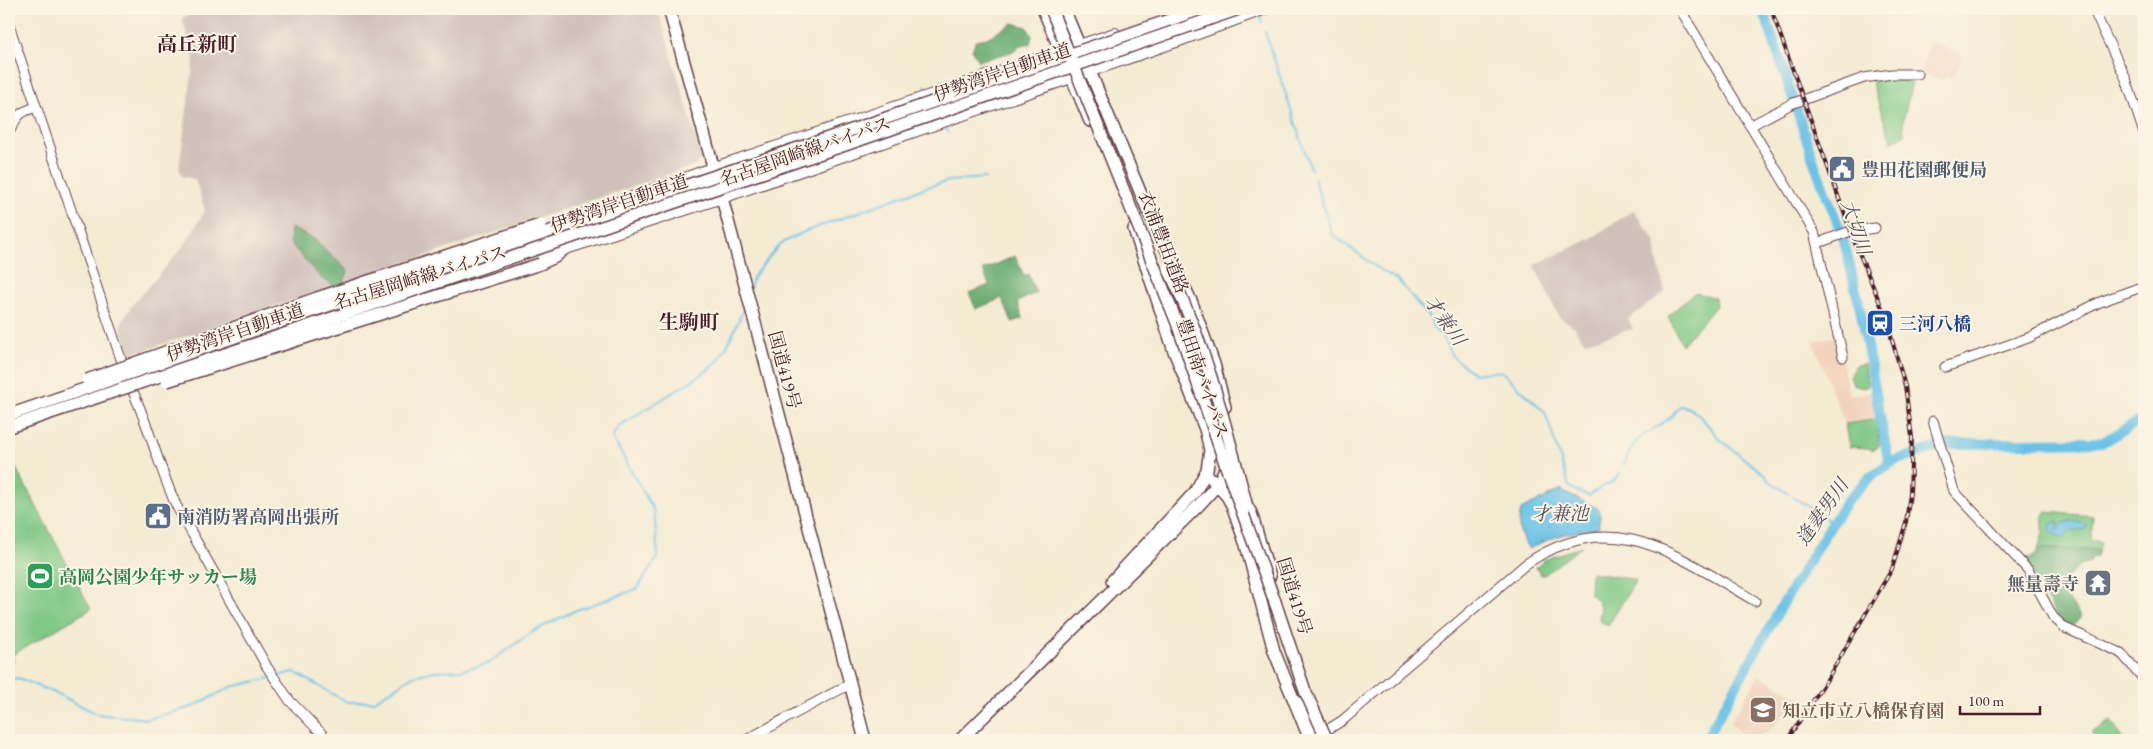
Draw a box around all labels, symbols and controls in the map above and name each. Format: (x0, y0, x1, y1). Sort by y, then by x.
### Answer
district label: 高丘新町 (157, 31, 238, 57)
street label: 伊勢湾岸自動車道 (930, 38, 1074, 106)
street label: 名古屋岡崎線バイパス (716, 111, 894, 191)
public building icon: 豊田花園郵便局 (1827, 154, 1857, 184)
place label: 豊田花園郵便局 (1861, 158, 1987, 181)
street label: 伊勢湾岸自動車道 (547, 169, 691, 237)
street label: 衣浦豊田道路 (1134, 187, 1194, 297)
water label: 大切川 (1835, 196, 1877, 260)
street label: 名古屋岡崎線バイパス (331, 240, 509, 314)
water label: 才兼川 (1418, 289, 1473, 352)
street label: 伊勢湾岸自動車道 (163, 298, 307, 366)
station icon: 三河八橋 (1865, 308, 1895, 338)
district label: 生駒町 (659, 309, 720, 335)
place label: 三河八橋 (1899, 312, 1971, 335)
street label: 豊田南バイパス (1172, 315, 1234, 441)
street label: 国道419号 (764, 328, 806, 412)
water label: 逢妻男川 (1790, 472, 1855, 550)
public building icon: 南消防署高岡出張所 (143, 501, 173, 531)
water label: 才兼池 (1531, 501, 1590, 526)
place label: 南消防署高岡出張所 (177, 505, 339, 528)
street label: 国道419号 (1272, 554, 1318, 638)
sports icon: 高岡公園少年サッカー場 (25, 561, 55, 591)
place label: 高岡公園少年サッカー場 (59, 565, 257, 588)
temple icon: 無量壽寺 (2083, 568, 2113, 598)
place label: 無量壽寺 (2007, 572, 2079, 595)
scale bar (1960, 684, 2040, 716)
text: 100 m (1968, 691, 2005, 710)
school or university icon: 知立市立八橋保育園 (1748, 695, 1778, 725)
place label: 知立市立八橋保育園 (1782, 699, 1944, 722)

